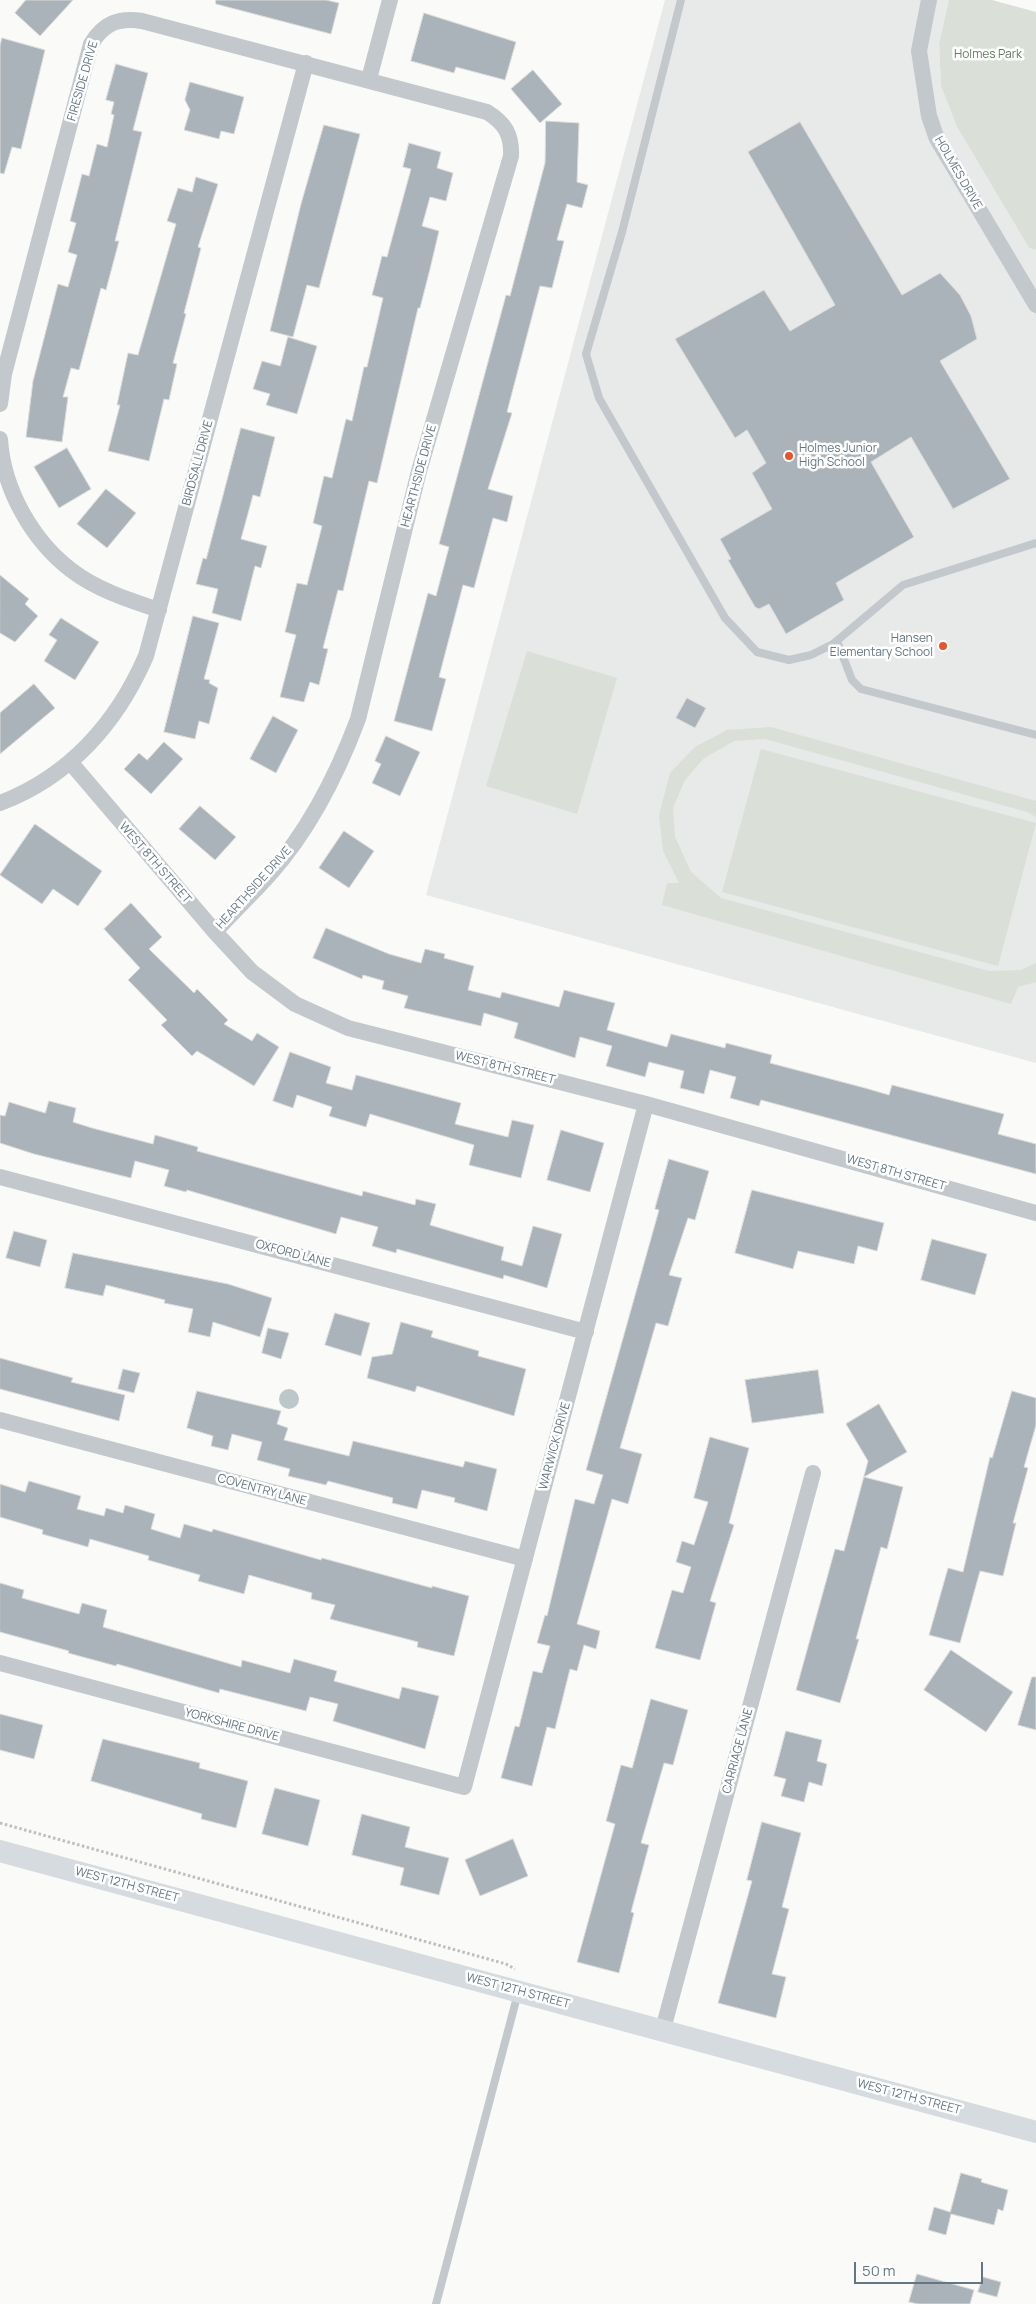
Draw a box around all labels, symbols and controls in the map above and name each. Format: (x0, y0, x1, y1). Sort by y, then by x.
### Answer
street label: FIRESIDE DRIVE (65, 39, 101, 123)
park label: Holmes Park (954, 48, 1022, 62)
street label: HOLMES DRIVE (931, 134, 985, 212)
street label: BIRDSALL DRIVE (180, 419, 216, 507)
street label: HEARTHSIDE DRIVE (398, 423, 440, 529)
place label: Holmes Junior High School (799, 442, 877, 470)
marker: Holmes Junior High School (783, 450, 795, 462)
place label: Hansen Elementary School (830, 632, 933, 660)
marker: Hansen Elementary School (937, 640, 949, 652)
street label: WEST 8TH STREET (116, 820, 194, 906)
street label: HEARTHSIDE DRIVE (213, 844, 295, 932)
street label: WEST 8TH STREET (454, 1049, 556, 1087)
street label: WEST 8TH STREET (845, 1152, 947, 1194)
street label: OXFORD LANE (254, 1237, 332, 1271)
street label: WARWICK DRIVE (536, 1401, 574, 1491)
street label: COVENTRY LANE (216, 1471, 308, 1509)
street label: YORKSHIRE DRIVE (183, 1706, 281, 1744)
street label: CARRIAGE LANE (720, 1707, 756, 1795)
street label: WEST 12TH STREET (73, 1864, 181, 1906)
street label: WEST 12TH STREET (464, 1970, 572, 2012)
street label: WEST 12TH STREET (855, 2076, 963, 2118)
scale bar (856, 2252, 985, 2284)
text: 50 m (862, 2260, 896, 2281)

